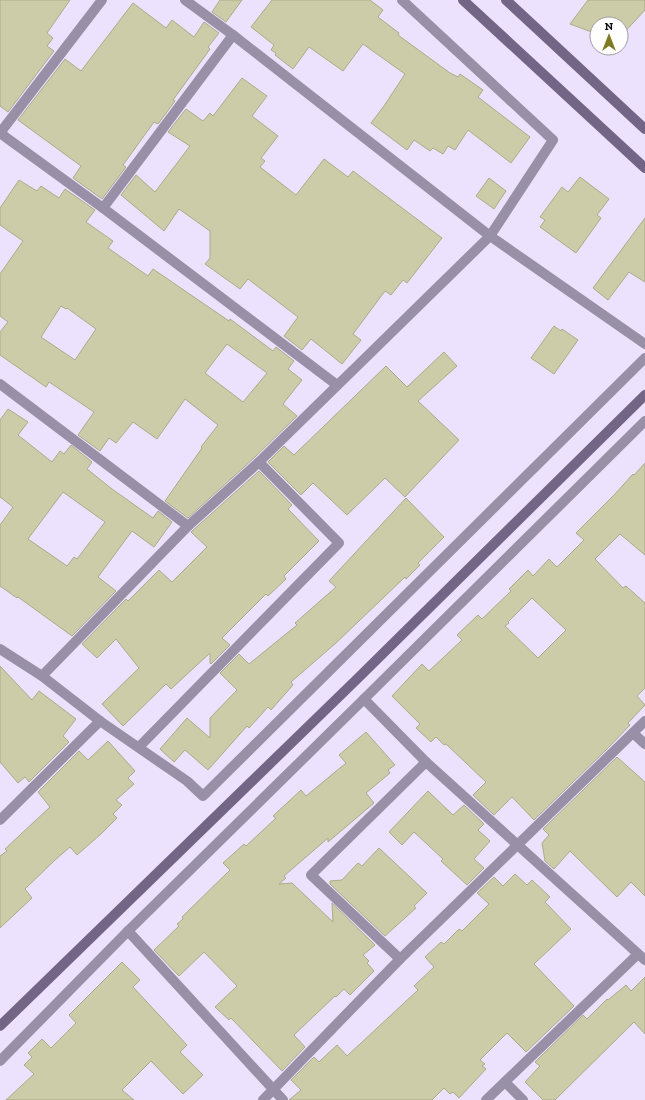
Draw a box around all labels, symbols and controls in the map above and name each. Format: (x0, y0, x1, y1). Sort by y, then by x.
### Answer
north arrow (589, 16, 629, 56)
text: N (605, 20, 614, 33)

